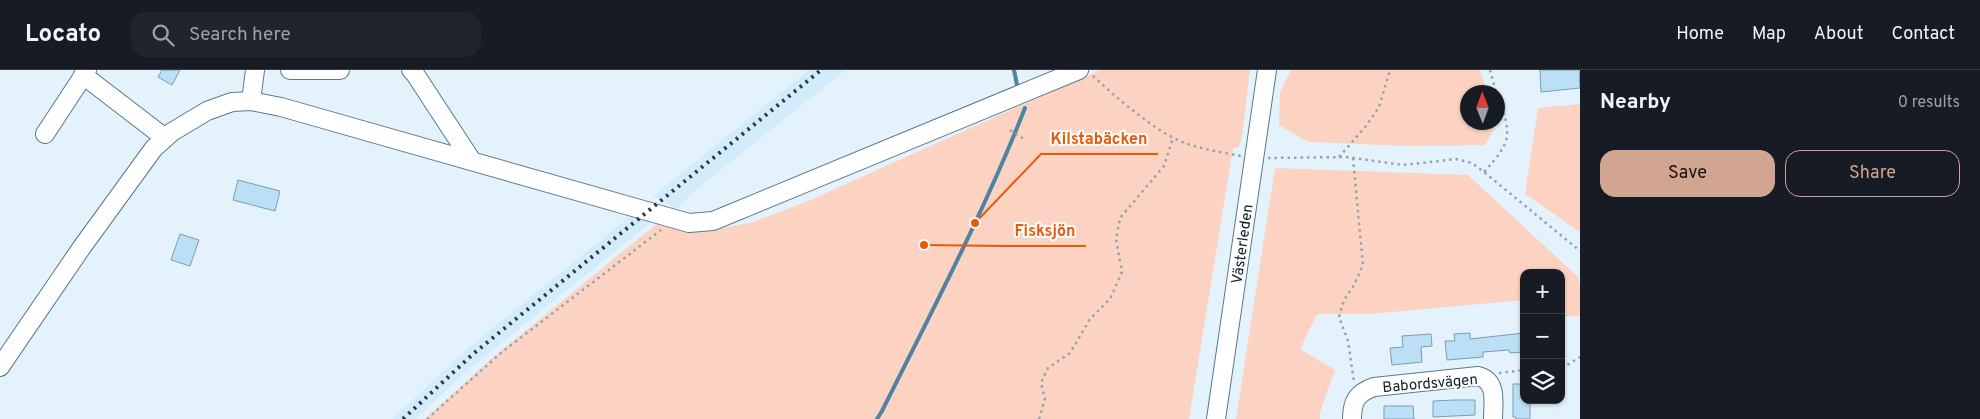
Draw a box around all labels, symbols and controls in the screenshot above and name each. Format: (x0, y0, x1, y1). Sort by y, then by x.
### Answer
search box (131, 12, 481, 57)
text: Locato (25, 20, 101, 50)
icon: search (149, 21, 177, 49)
text: Search here (189, 23, 291, 47)
text: Home (1676, 23, 1724, 46)
text: Map (1752, 23, 1786, 46)
text: About (1814, 23, 1863, 46)
text: Contact (1891, 23, 1955, 46)
north arrow (1460, 85, 1505, 130)
text: Nearby (1600, 89, 1671, 116)
text: 0 results (1898, 93, 1960, 113)
callout: Kilstabäcken (1041, 123, 1158, 154)
text: Kilstabäcken (1050, 130, 1148, 150)
button: Save (1600, 150, 1775, 197)
button: Share (1785, 150, 1960, 197)
street label: Västerleden (1228, 203, 1258, 285)
callout: Fisksjön (1005, 215, 1086, 246)
text: Fisksjön (1014, 222, 1076, 242)
map controls (1520, 269, 1565, 404)
button: + (1520, 269, 1565, 314)
button: − (1520, 314, 1565, 359)
button: layers (1520, 359, 1565, 404)
street label: Babordsvägen (1382, 371, 1479, 398)

